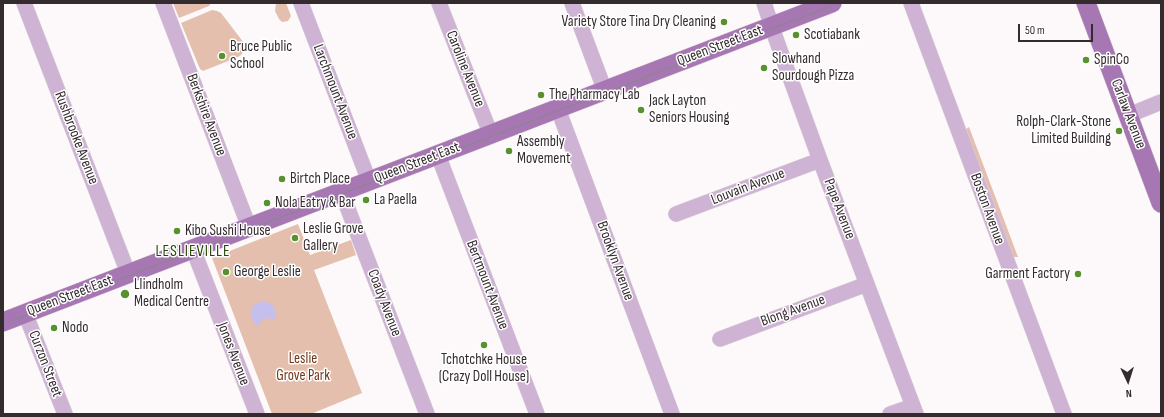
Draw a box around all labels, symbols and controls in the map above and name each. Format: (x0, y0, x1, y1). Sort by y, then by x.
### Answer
place label: Variety Store Tina Dry Cleaning (562, 13, 716, 31)
scale bar (1020, 16, 1095, 42)
marker: Variety Store Tina Dry Cleaning (719, 17, 729, 27)
street label: Queen Street East (675, 21, 765, 71)
text: 50 m (1025, 23, 1045, 38)
place label: Scotiabank (804, 26, 860, 44)
street label: Caroline Avenue (442, 28, 488, 110)
marker: Scotiabank (791, 30, 801, 40)
place label: Bruce Public School (230, 38, 292, 73)
street label: Larchmount Avenue (309, 42, 361, 142)
place label: Slowhand Sourdough Pizza (772, 50, 854, 85)
marker: Bruce Public School (217, 51, 227, 61)
place label: SpinCo (1094, 51, 1129, 69)
marker: SpinCo (1081, 55, 1091, 65)
marker: Slowhand Sourdough Pizza (759, 63, 769, 73)
street label: Berkshire Avenue (182, 72, 230, 158)
street label: Carlaw Avenue (1107, 77, 1149, 151)
place label: The Pharmacy Lab (549, 86, 640, 104)
street label: Rushbrooke Avenue (50, 89, 102, 187)
marker: The Pharmacy Lab (536, 90, 546, 100)
place label: Jack Layton Seniors Housing (649, 92, 729, 127)
marker: Jack Layton Seniors Housing (636, 105, 646, 115)
place label: Rolph-Clark-Stone Limited Building (1016, 113, 1111, 148)
marker: Rolph-Clark-Stone Limited Building (1114, 126, 1124, 136)
place label: Assembly Movement (517, 133, 570, 168)
street label: Queen Street East (372, 138, 462, 188)
marker: Assembly Movement (504, 146, 514, 156)
street label: Louvain Avenue (709, 165, 787, 209)
place label: Birtch Place (290, 170, 350, 188)
street label: Boston Avenue (966, 171, 1008, 247)
marker: Birtch Place (277, 174, 287, 184)
street label: Pape Avenue (819, 176, 859, 242)
place label: La Paella (374, 191, 417, 209)
place label: Nola Eatry & Bar (275, 194, 355, 212)
marker: La Paella (361, 195, 371, 205)
marker: Nola Eatry & Bar (262, 198, 272, 208)
street label: Brooklyn Avenue (592, 219, 638, 303)
place label: Leslie Grove Gallery (303, 220, 364, 255)
place label: Kibo Sushi House (185, 222, 271, 240)
marker: Kibo Sushi House (172, 226, 182, 236)
marker: Leslie Grove Gallery (290, 233, 300, 243)
street label: Bertmount Avenue (462, 238, 512, 332)
district label: LESLIEVILLE (156, 242, 230, 262)
place label: George Leslie (234, 263, 301, 281)
place label: Garment Factory (985, 265, 1070, 283)
marker: George Leslie (221, 267, 231, 277)
street label: Coady Avenue (363, 267, 405, 339)
marker: Garment Factory (1073, 269, 1083, 279)
street label: Queen Street East (25, 271, 115, 321)
place label: Llindholm Medical Centre (134, 276, 209, 311)
marker: Llindholm Medical Centre (119, 288, 131, 300)
street label: Blong Avenue (758, 291, 828, 331)
place label: Nodo (62, 319, 88, 337)
street label: Jones Avenue (213, 320, 253, 388)
marker: Nodo (49, 323, 59, 333)
street label: Curzon Street (24, 328, 66, 400)
marker: Tchotchke House (Crazy Doll House) (479, 340, 489, 350)
park label: Leslie Grove Park (276, 350, 330, 385)
place label: Tchotchke House (Crazy Doll House) (439, 351, 529, 386)
north arrow (1108, 361, 1148, 401)
text: N (1125, 387, 1132, 400)

